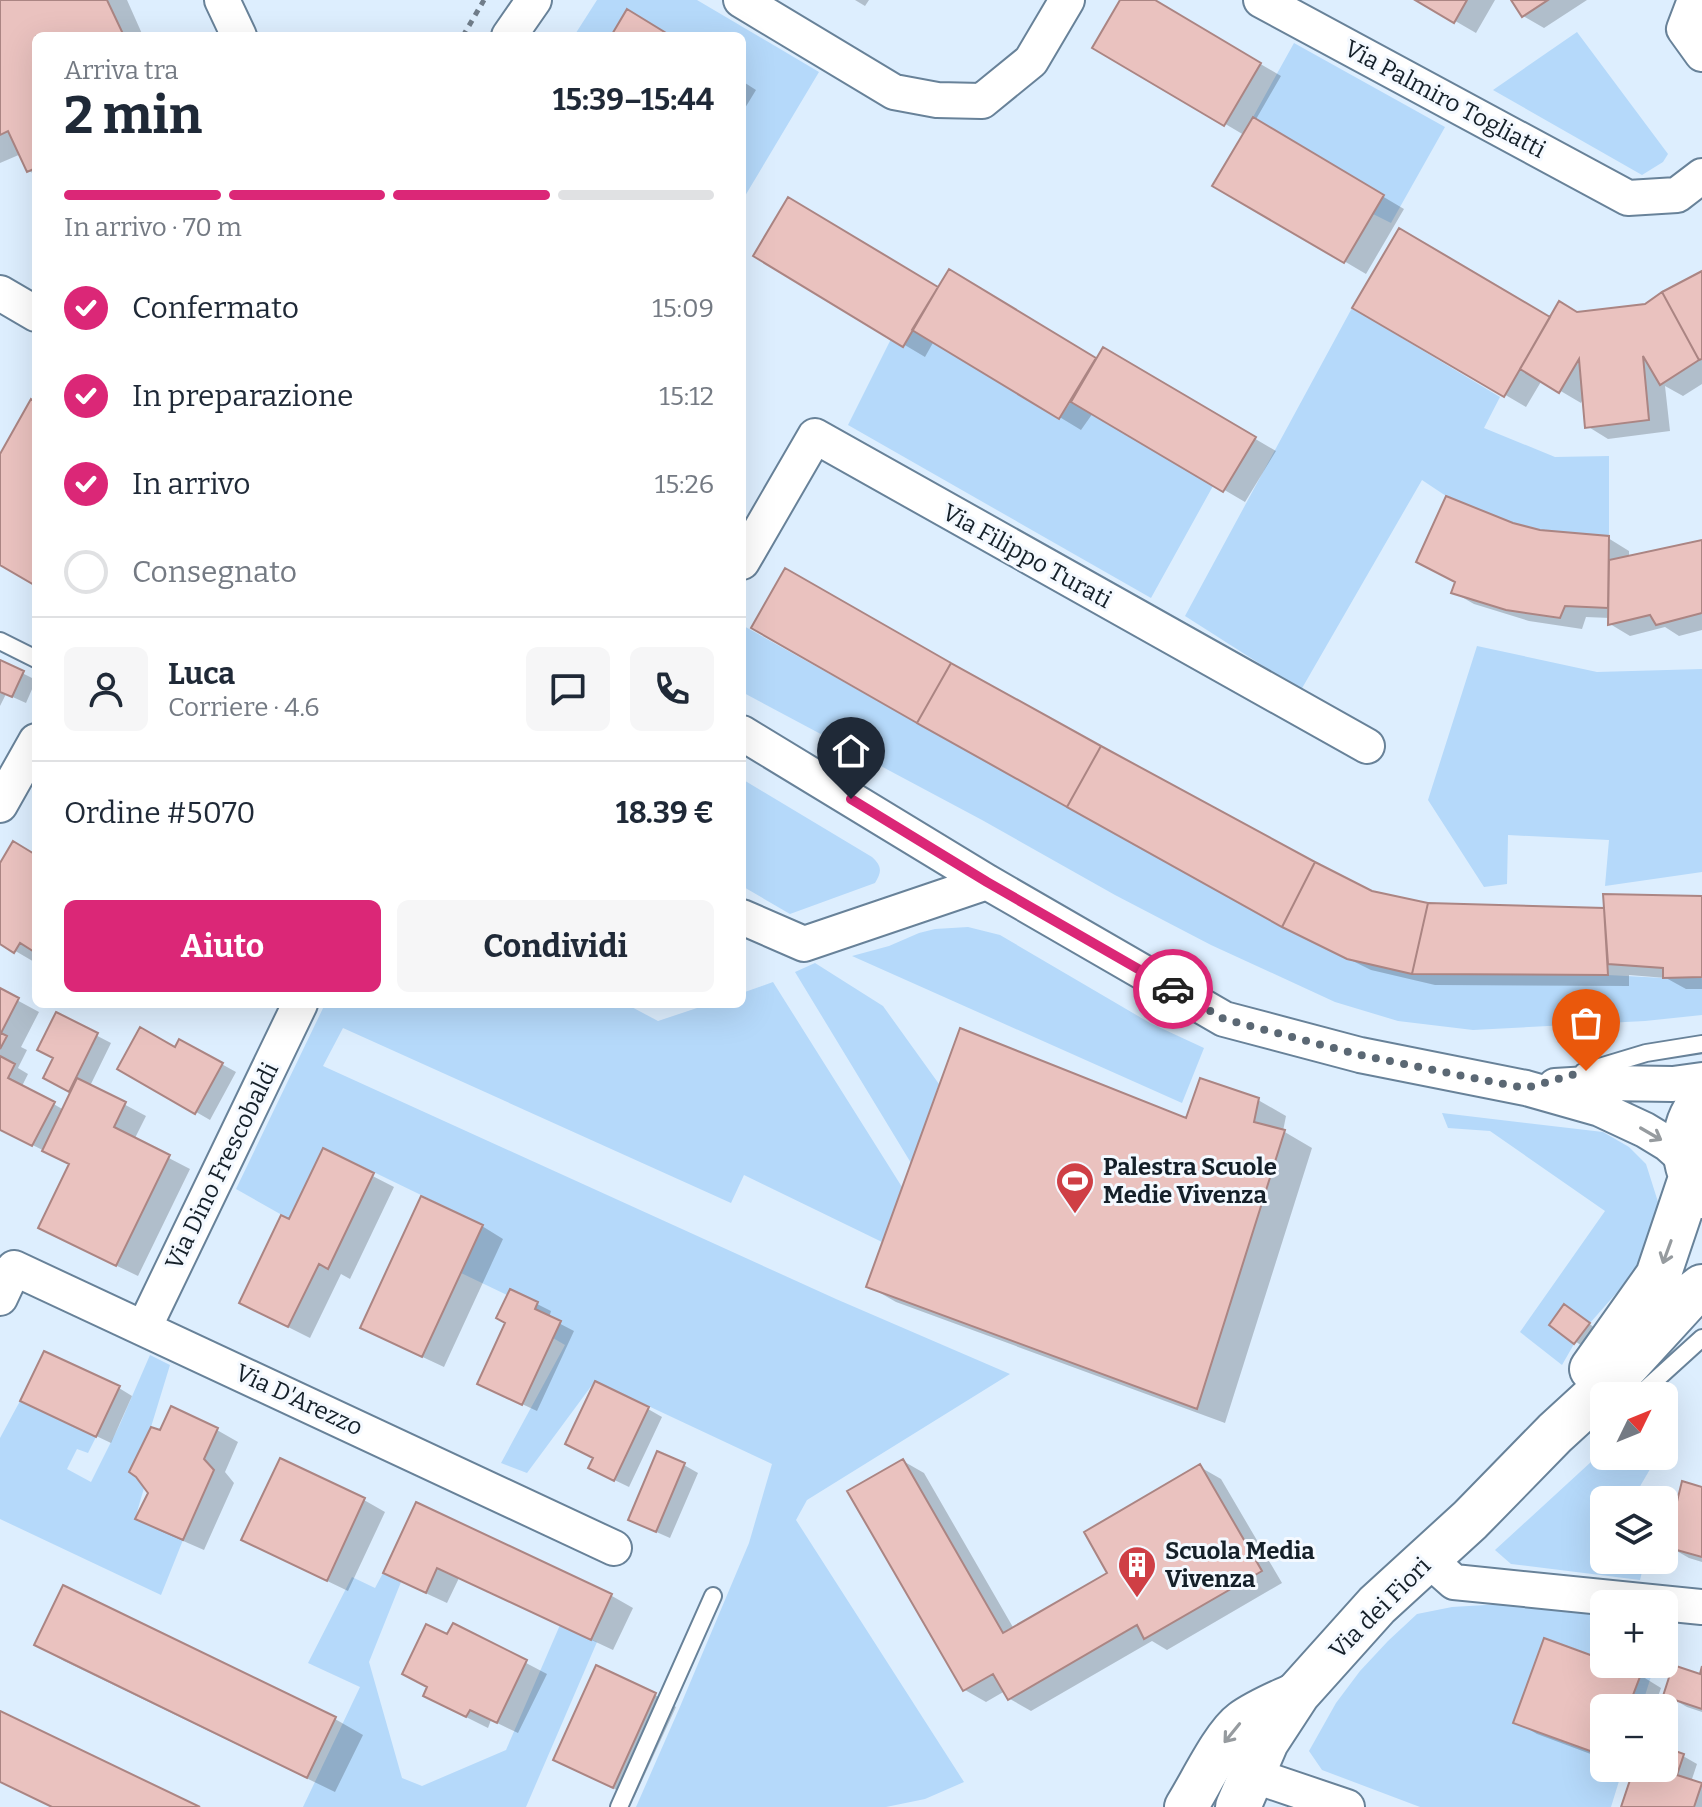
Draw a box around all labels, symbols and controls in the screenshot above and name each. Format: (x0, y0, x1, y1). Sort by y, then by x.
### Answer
street label: Via Palmiro Togliatti (1340, 34, 1550, 164)
text: Arriva tra (64, 55, 178, 86)
text: 15:39–15:44 (553, 82, 714, 118)
text: 2 min (64, 84, 202, 147)
text: In arrivo · 70 m (64, 212, 242, 243)
icon: check (64, 286, 108, 330)
text: Confermato (132, 290, 299, 326)
text: 15:09 (652, 293, 714, 324)
icon: check (64, 374, 108, 418)
text: In preparazione (132, 378, 353, 414)
text: 15:12 (659, 381, 714, 412)
icon: check (64, 462, 108, 506)
text: In arrivo (132, 466, 251, 502)
text: 15:26 (655, 469, 714, 500)
street label: Via Filippo Turati (938, 498, 1116, 614)
text: Consegnato (132, 554, 297, 590)
button: person (64, 647, 148, 731)
button: chat (526, 647, 610, 731)
button: phone (630, 647, 714, 731)
text: Luca (168, 656, 235, 692)
text: Corriere · 4.6 (168, 692, 320, 723)
pin (817, 717, 885, 799)
icon: home (829, 729, 873, 773)
text: Ordine #5070 (64, 795, 256, 831)
text: 18.39 € (616, 795, 714, 831)
button: Aiuto (64, 900, 381, 992)
button: Condividi (397, 900, 714, 992)
courier (1133, 949, 1213, 1029)
icon: car (1151, 967, 1195, 1011)
pin (1552, 989, 1620, 1071)
icon: bag (1564, 1001, 1608, 1045)
street label: Via Dino Frescobaldi (160, 1058, 284, 1274)
one-way arrow (1639, 1126, 1662, 1142)
place label: Palestra Scuole Medie Vivenza (1103, 1153, 1277, 1209)
sports icon: Palestra Scuole Medie Vivenza (1054, 1160, 1096, 1215)
one-way arrow (1659, 1240, 1673, 1264)
street label: Via D'Arezzo (231, 1358, 367, 1442)
north arrow (1590, 1382, 1678, 1470)
map controls (1590, 1382, 1678, 1782)
button: layers (1590, 1486, 1678, 1574)
place label: Scuola Media Vivenza (1165, 1537, 1315, 1593)
building icon: Scuola Media Vivenza (1116, 1544, 1158, 1599)
street label: Via dei Fiori (1324, 1552, 1436, 1664)
button: + (1590, 1590, 1678, 1678)
button: − (1590, 1694, 1678, 1782)
one-way arrow (1224, 1723, 1242, 1744)

